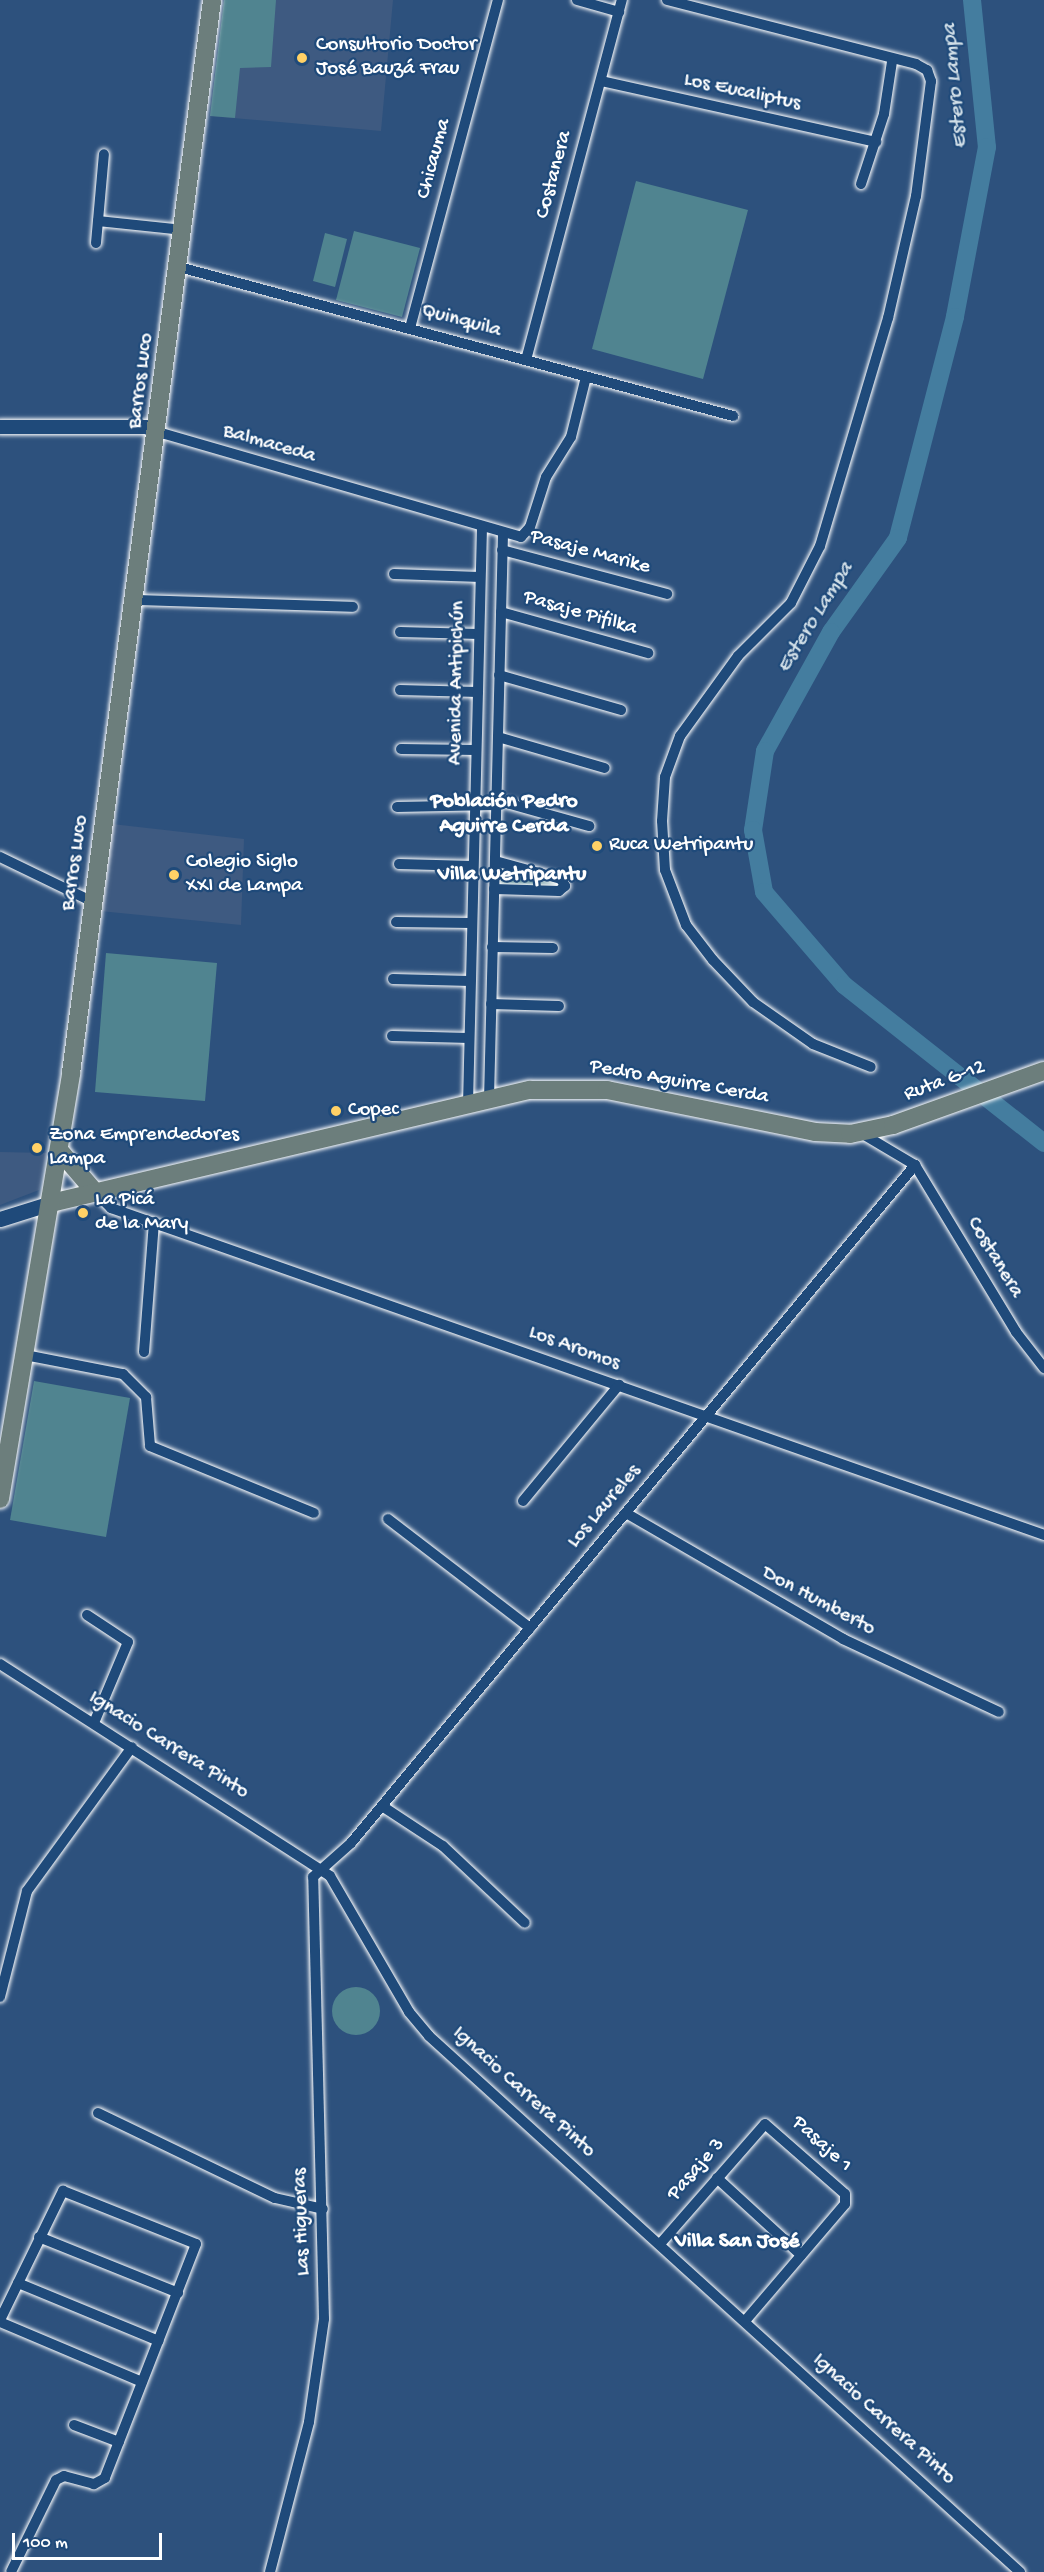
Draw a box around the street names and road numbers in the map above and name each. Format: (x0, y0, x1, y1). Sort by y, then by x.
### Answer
street label: Los Eucaliptus (681, 68, 803, 118)
street label: Chicauma (412, 116, 458, 202)
street label: Costanera (531, 128, 579, 222)
street label: Quinquila (418, 299, 504, 345)
street label: Barros Luco (124, 332, 160, 430)
street label: Balmaceda (220, 420, 318, 470)
street label: Pasaje Marike (527, 525, 653, 581)
street label: Pasaje Pifilka (520, 586, 640, 642)
street label: Avenida Antipichún (444, 601, 472, 765)
street label: Barros Luco (57, 813, 95, 913)
street label: Pedro Aguirre Cerda (588, 1055, 770, 1111)
street label: Ruta G-12 (901, 1056, 989, 1108)
street label: Costanera (960, 1213, 1028, 1303)
street label: Los Aromos (525, 1321, 623, 1377)
street label: Los Laureles (563, 1460, 647, 1554)
street label: Don Humberto (757, 1562, 879, 1642)
street label: Ignacio Carrera Pinto (83, 1686, 253, 1806)
street label: Ignacio Carrera Pinto (446, 2022, 600, 2164)
street label: Pasaje 1 (785, 2111, 857, 2179)
street label: Pasaje 3 (663, 2133, 731, 2207)
street label: Las Higueras (289, 2168, 317, 2276)
street label: Ignacio Carrera Pinto (806, 2349, 960, 2491)

